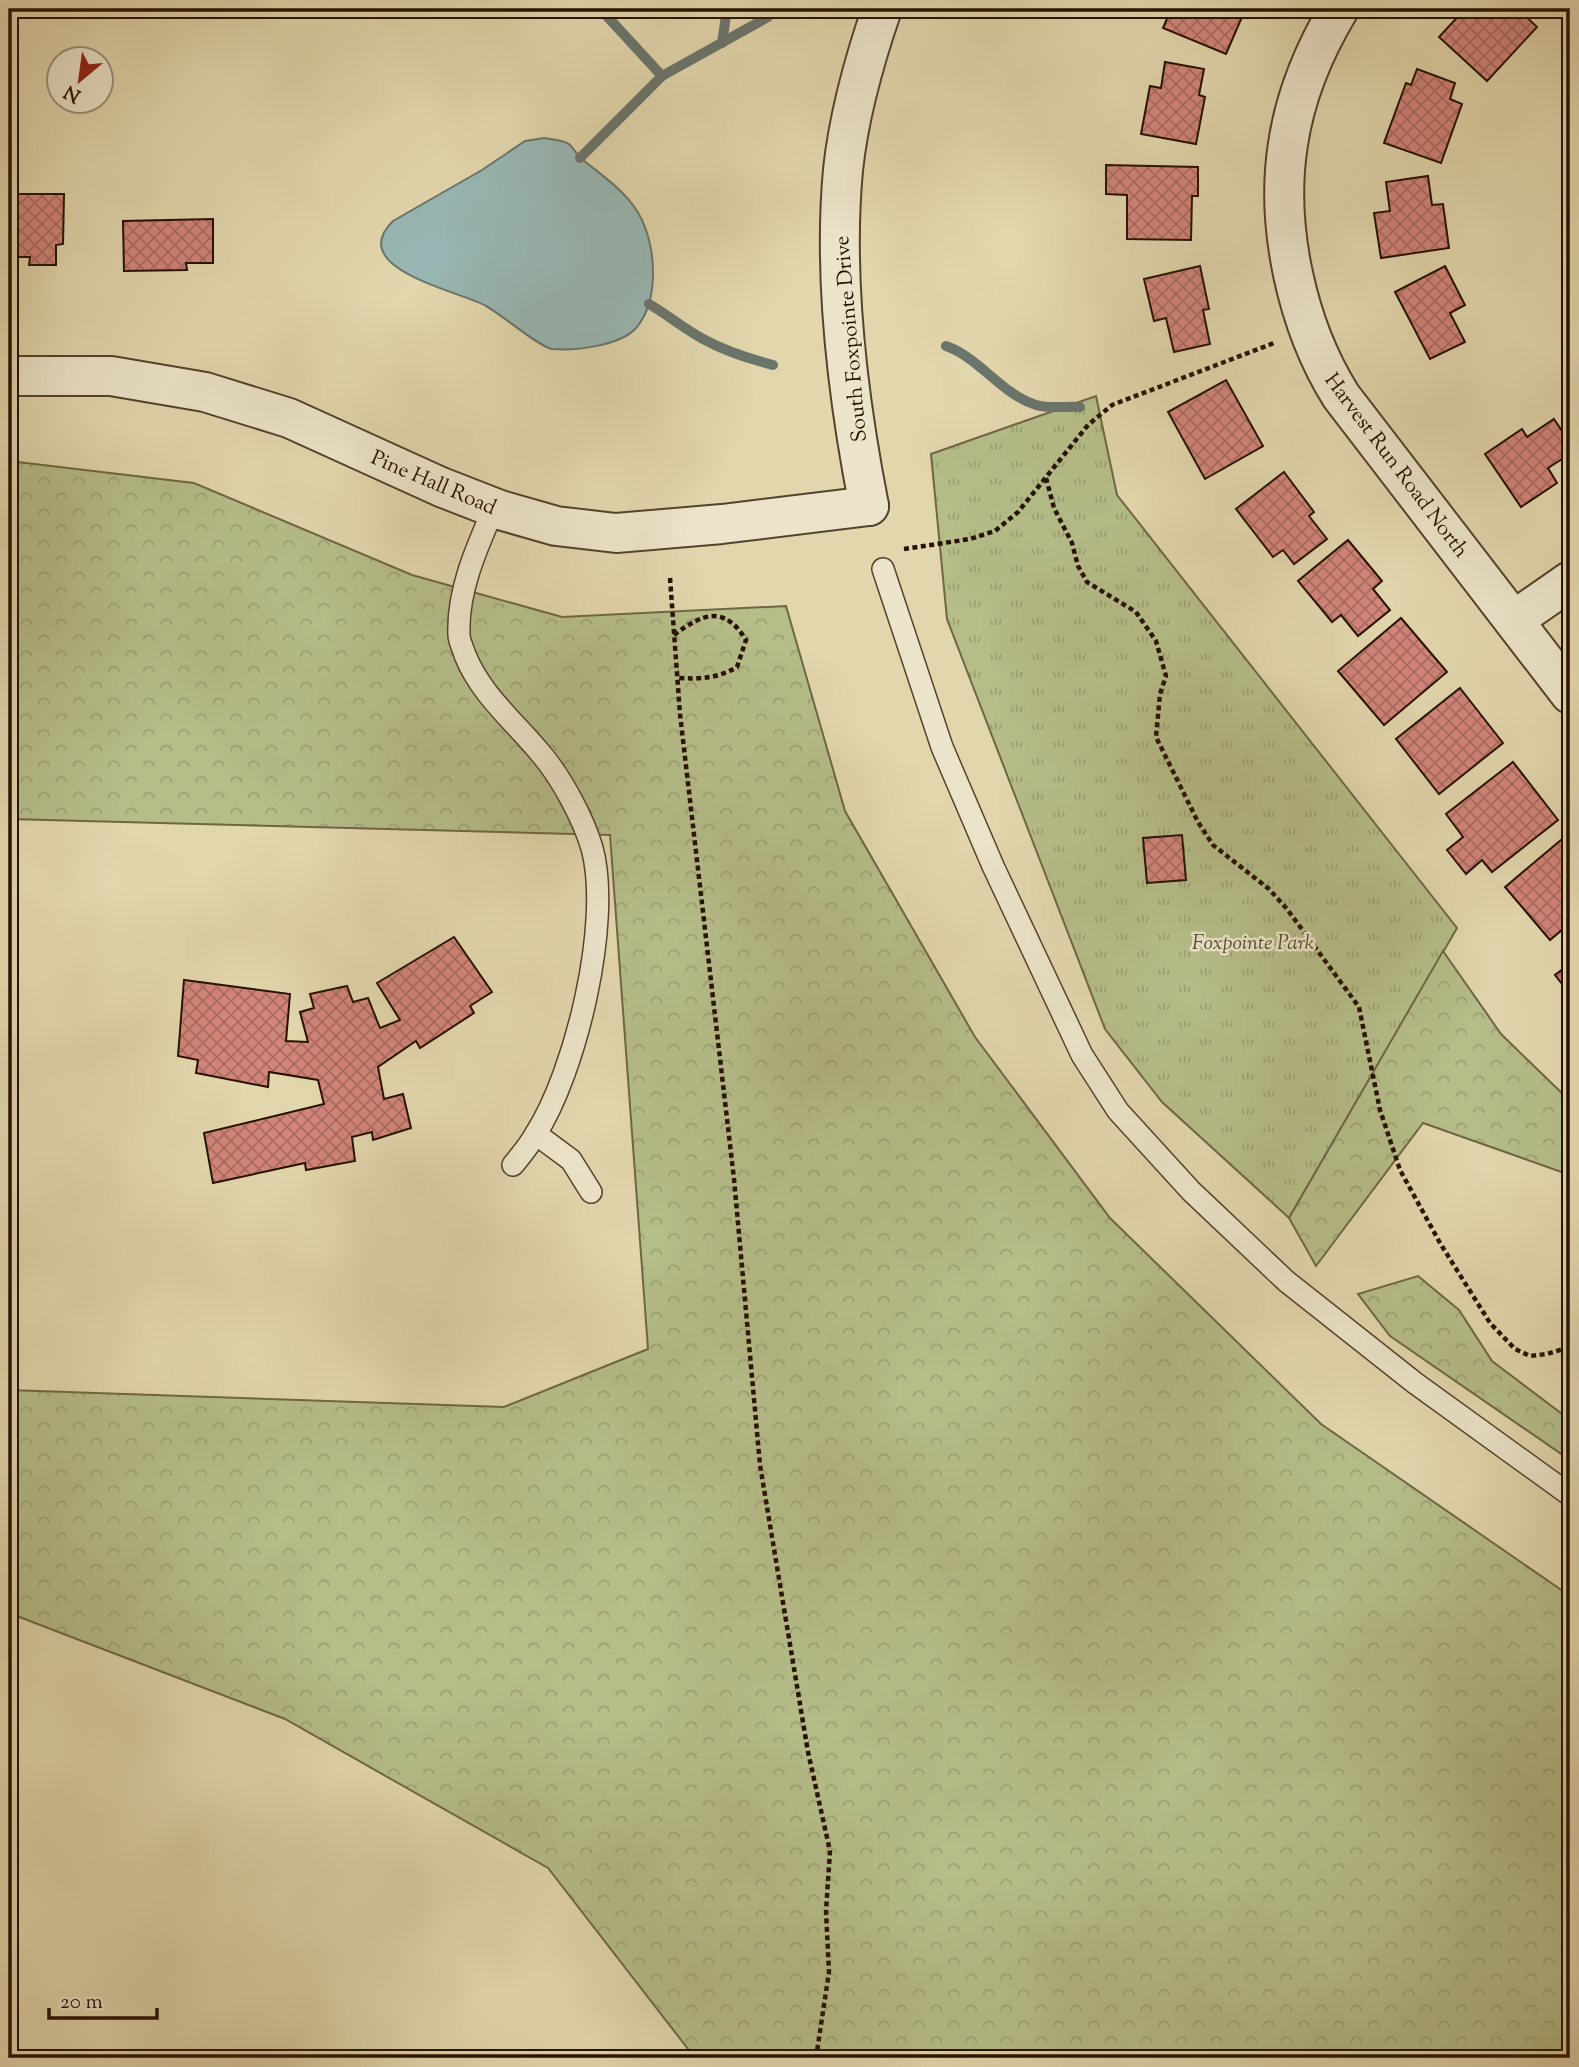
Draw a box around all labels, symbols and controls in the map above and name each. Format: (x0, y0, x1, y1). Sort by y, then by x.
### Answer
north arrow (46, 46, 116, 116)
text: N (60, 77, 86, 108)
street label: South Foxpointe Drive (828, 234, 876, 443)
street label: Harvest Run Road North (1316, 368, 1475, 565)
street label: Pine Hall Road (366, 444, 501, 524)
park label: Foxpointe Park (1192, 929, 1315, 959)
scale bar (49, 1976, 158, 2020)
text: 20 m (60, 1988, 103, 2018)

